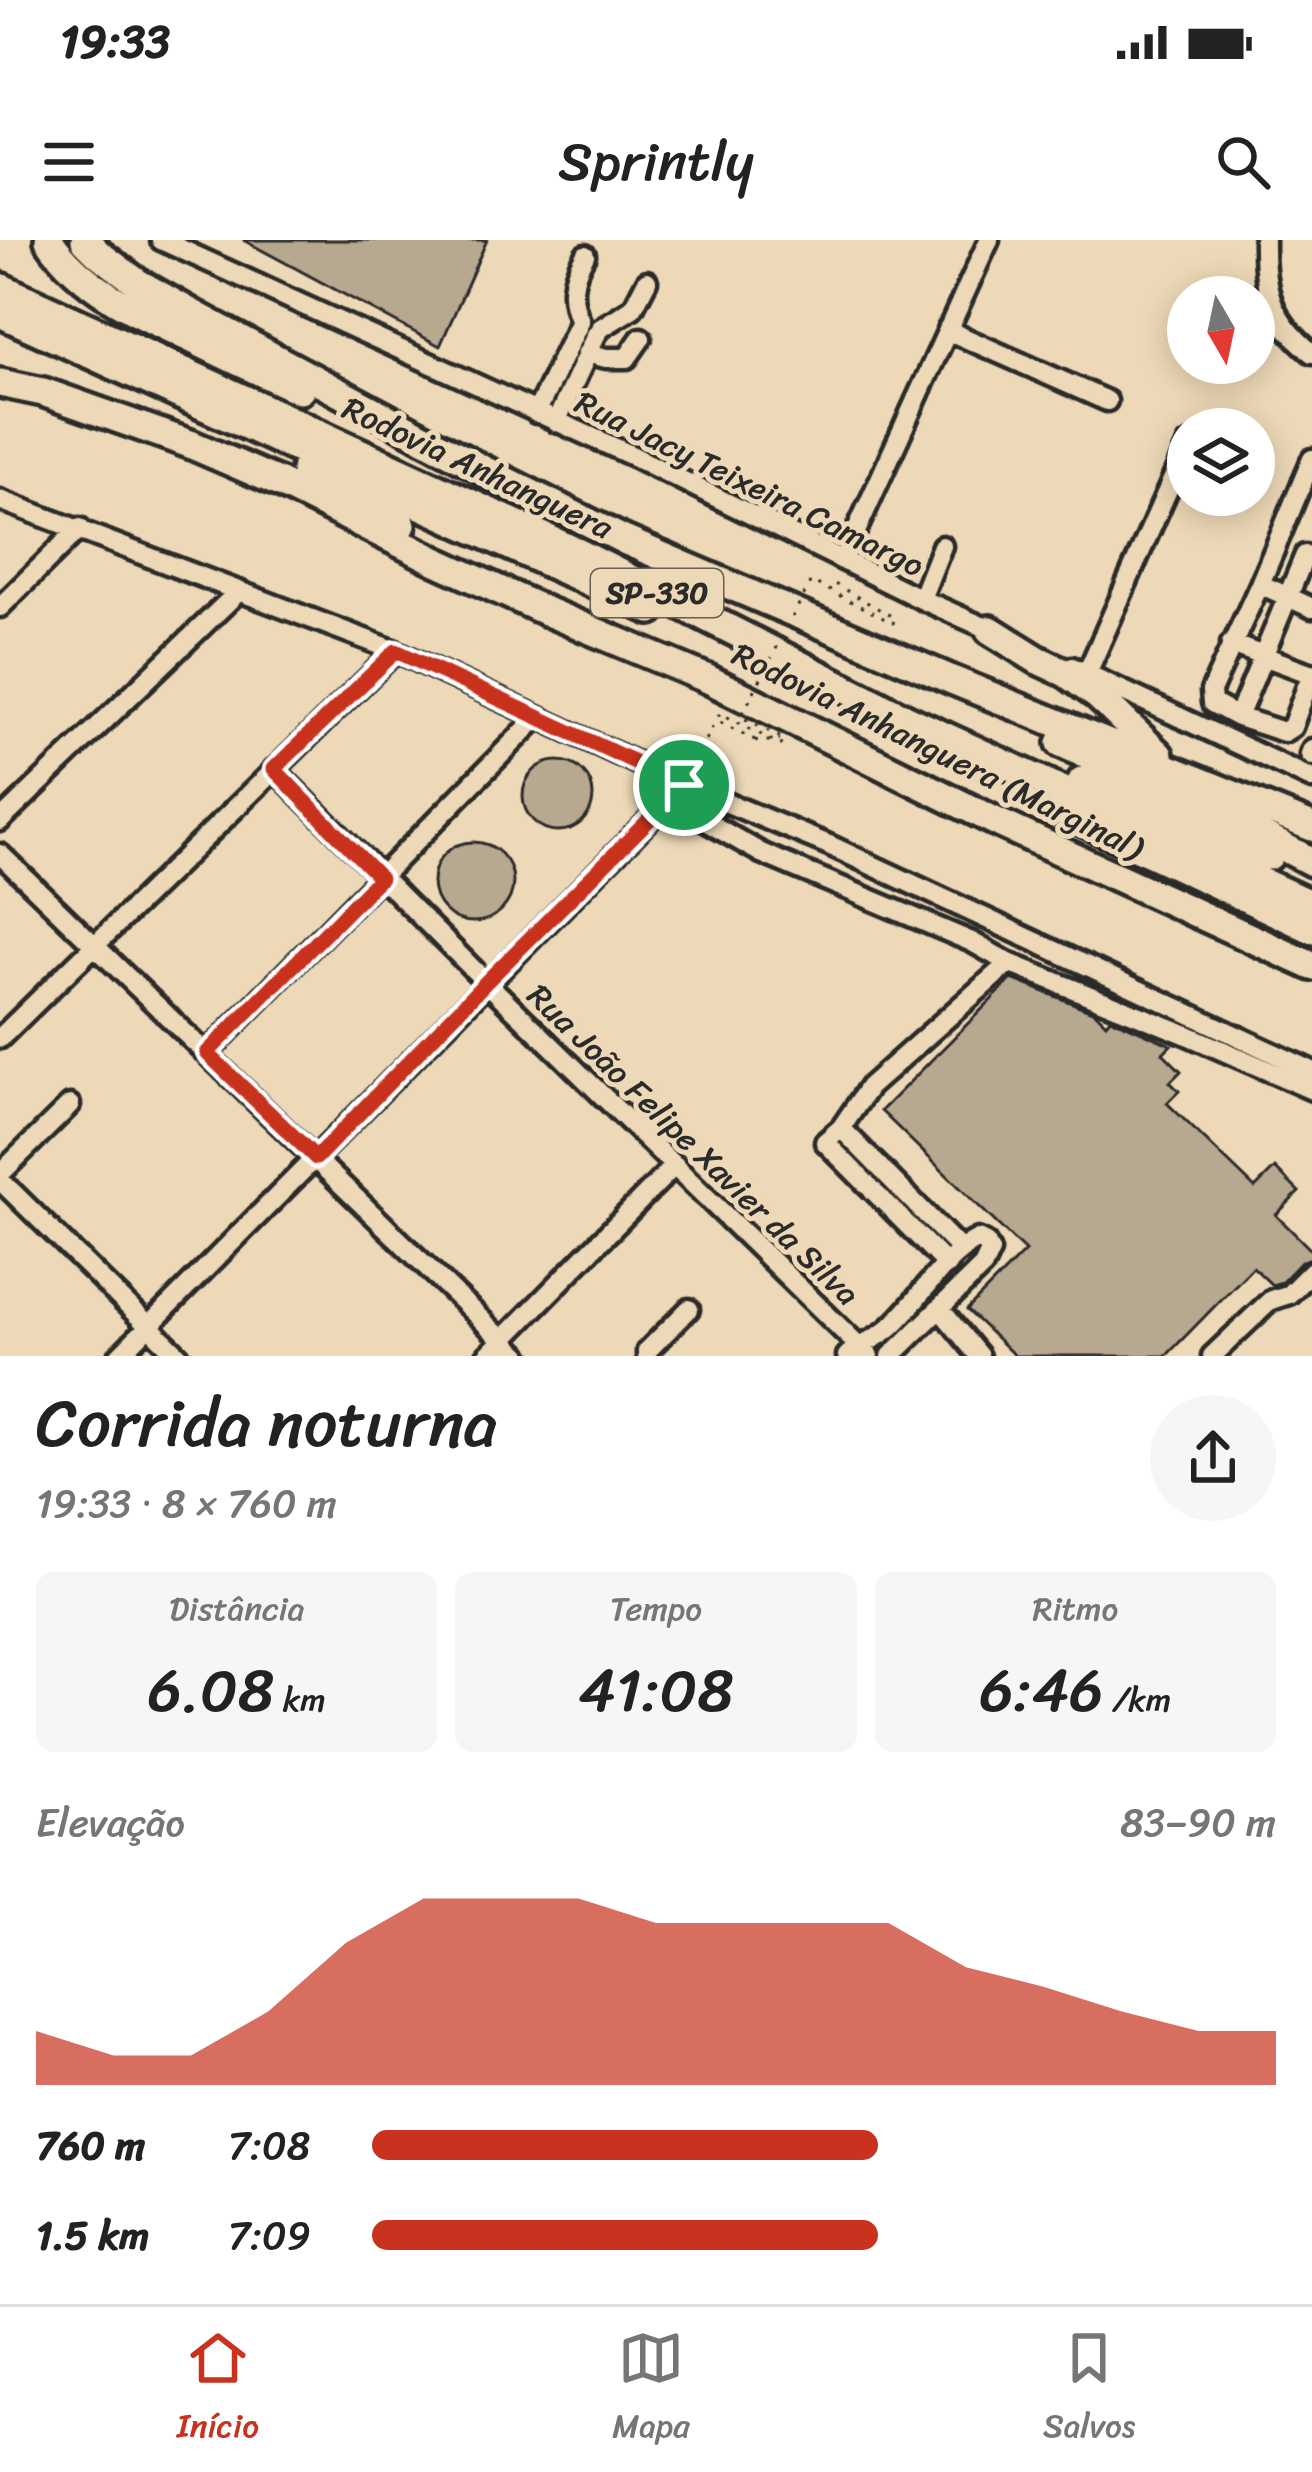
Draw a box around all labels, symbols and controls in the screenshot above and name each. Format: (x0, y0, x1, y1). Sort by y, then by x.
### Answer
text: 19:33 (60, 2, 170, 82)
text: Sprintly (558, 114, 754, 210)
icon: menu (36, 129, 102, 195)
icon: search (1210, 129, 1276, 195)
north arrow (1167, 276, 1275, 384)
map controls (1167, 276, 1275, 516)
street label: Rua Jacy Teixeira Camargo (565, 374, 934, 594)
street label: Rodovia Anhanguera (332, 380, 623, 556)
button: layers (1167, 408, 1275, 516)
road number: SP-330 (591, 569, 723, 617)
street label: Rodovia Anhanguera (Marginal) (722, 626, 1154, 877)
pin (633, 734, 735, 836)
icon: arrive (651, 752, 717, 818)
street label: Rua João Felipe Xavier da Silva (513, 969, 874, 1320)
text: Corrida noturna (36, 1365, 497, 1482)
button: share (1150, 1395, 1276, 1521)
text: 19:33 · 8 × 760 m (36, 1469, 337, 1538)
text: Distância (169, 1580, 304, 1638)
text: Tempo (610, 1580, 702, 1638)
text: Ritmo (1032, 1580, 1118, 1638)
text: 6.08 (148, 1638, 274, 1744)
text: 41:08 (578, 1638, 734, 1744)
text: 6:46 (980, 1638, 1103, 1744)
text: km (274, 1671, 326, 1729)
text: /km (1103, 1671, 1171, 1729)
text: Elevação (36, 1788, 185, 1857)
text: 83–90 m (1120, 1788, 1276, 1857)
text: 760 m (36, 2111, 145, 2180)
text: 7:08 (228, 2111, 310, 2180)
text: 1.5 km (36, 2201, 149, 2270)
text: 7:09 (228, 2201, 311, 2270)
tab: Início (177, 2325, 259, 2455)
tab: Mapa (612, 2325, 690, 2455)
tab: Salvos (1043, 2325, 1135, 2455)

